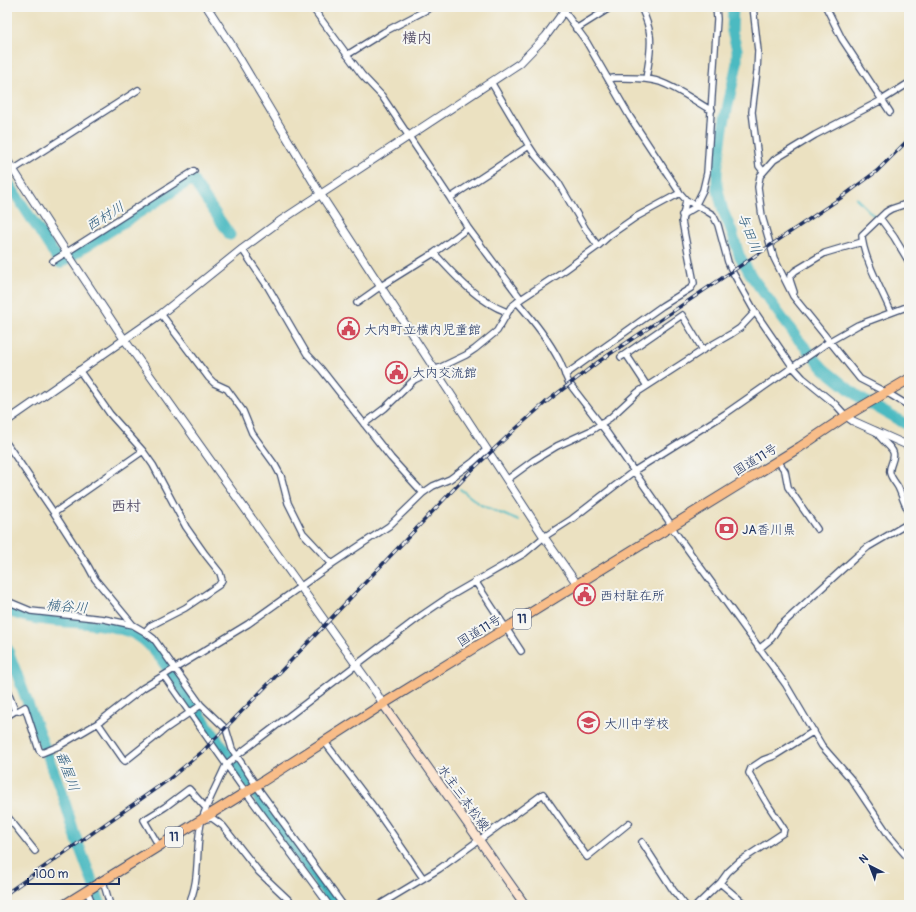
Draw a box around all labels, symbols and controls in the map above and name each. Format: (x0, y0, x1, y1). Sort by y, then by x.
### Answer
district label: 横内 (402, 29, 432, 48)
water label: 西村川 (83, 198, 128, 235)
water label: 与田川 (734, 211, 765, 256)
public building icon: 大内町立横内児童館 (335, 316, 361, 342)
place label: 大内町立横内児童館 (364, 322, 481, 338)
public building icon: 大内交流館 (383, 359, 409, 385)
place label: 大内交流館 (412, 365, 477, 381)
street label: 国道11号 (730, 440, 781, 479)
district label: 西村 (111, 497, 141, 516)
bank icon: JA香川県 (713, 516, 739, 542)
place label: JA香川県 (742, 522, 796, 538)
public building icon: 西村駐在所 (571, 582, 597, 608)
place label: 西村駐在所 (600, 588, 665, 604)
water label: 楠谷川 (45, 596, 89, 617)
road number: 11 (513, 609, 531, 629)
street label: 国道11号 (454, 611, 505, 650)
school or university icon: 大川中学校 (575, 710, 601, 736)
place label: 大川中学校 (604, 716, 669, 732)
water label: 番屋川 (52, 749, 83, 794)
street label: 水主三本松線 (434, 761, 493, 835)
road number: 11 (165, 827, 183, 847)
north arrow (850, 846, 890, 886)
text: N (857, 851, 871, 866)
scale bar (28, 860, 119, 886)
text: 100 m (34, 867, 69, 882)

